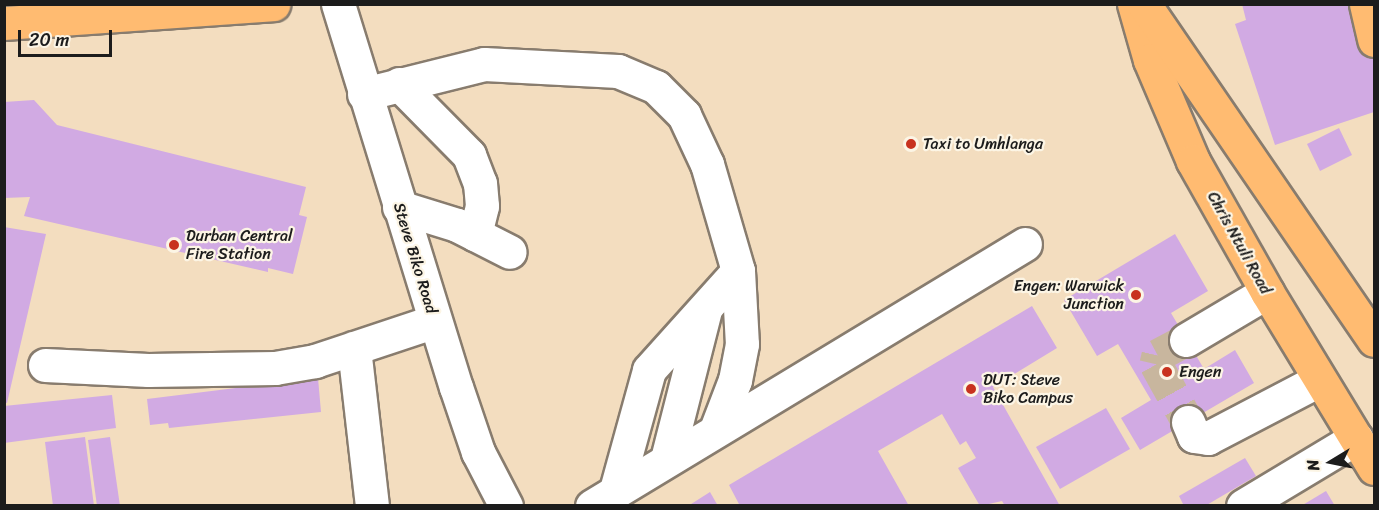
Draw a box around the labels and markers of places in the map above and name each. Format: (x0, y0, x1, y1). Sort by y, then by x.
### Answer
place label: Taxi to Umhlanga (923, 134, 1043, 154)
marker: Taxi to Umhlanga (904, 137, 918, 151)
place label: Durban Central Fire Station (186, 226, 293, 264)
marker: Durban Central Fire Station (167, 238, 181, 252)
place label: Engen: Warwick Junction (1014, 276, 1124, 314)
marker: Engen: Warwick Junction (1129, 288, 1143, 302)
place label: Engen (1179, 362, 1221, 382)
marker: Engen (1160, 365, 1174, 379)
place label: DUT: Steve Biko Campus (983, 370, 1072, 408)
marker: DUT: Steve Biko Campus (964, 382, 978, 396)

